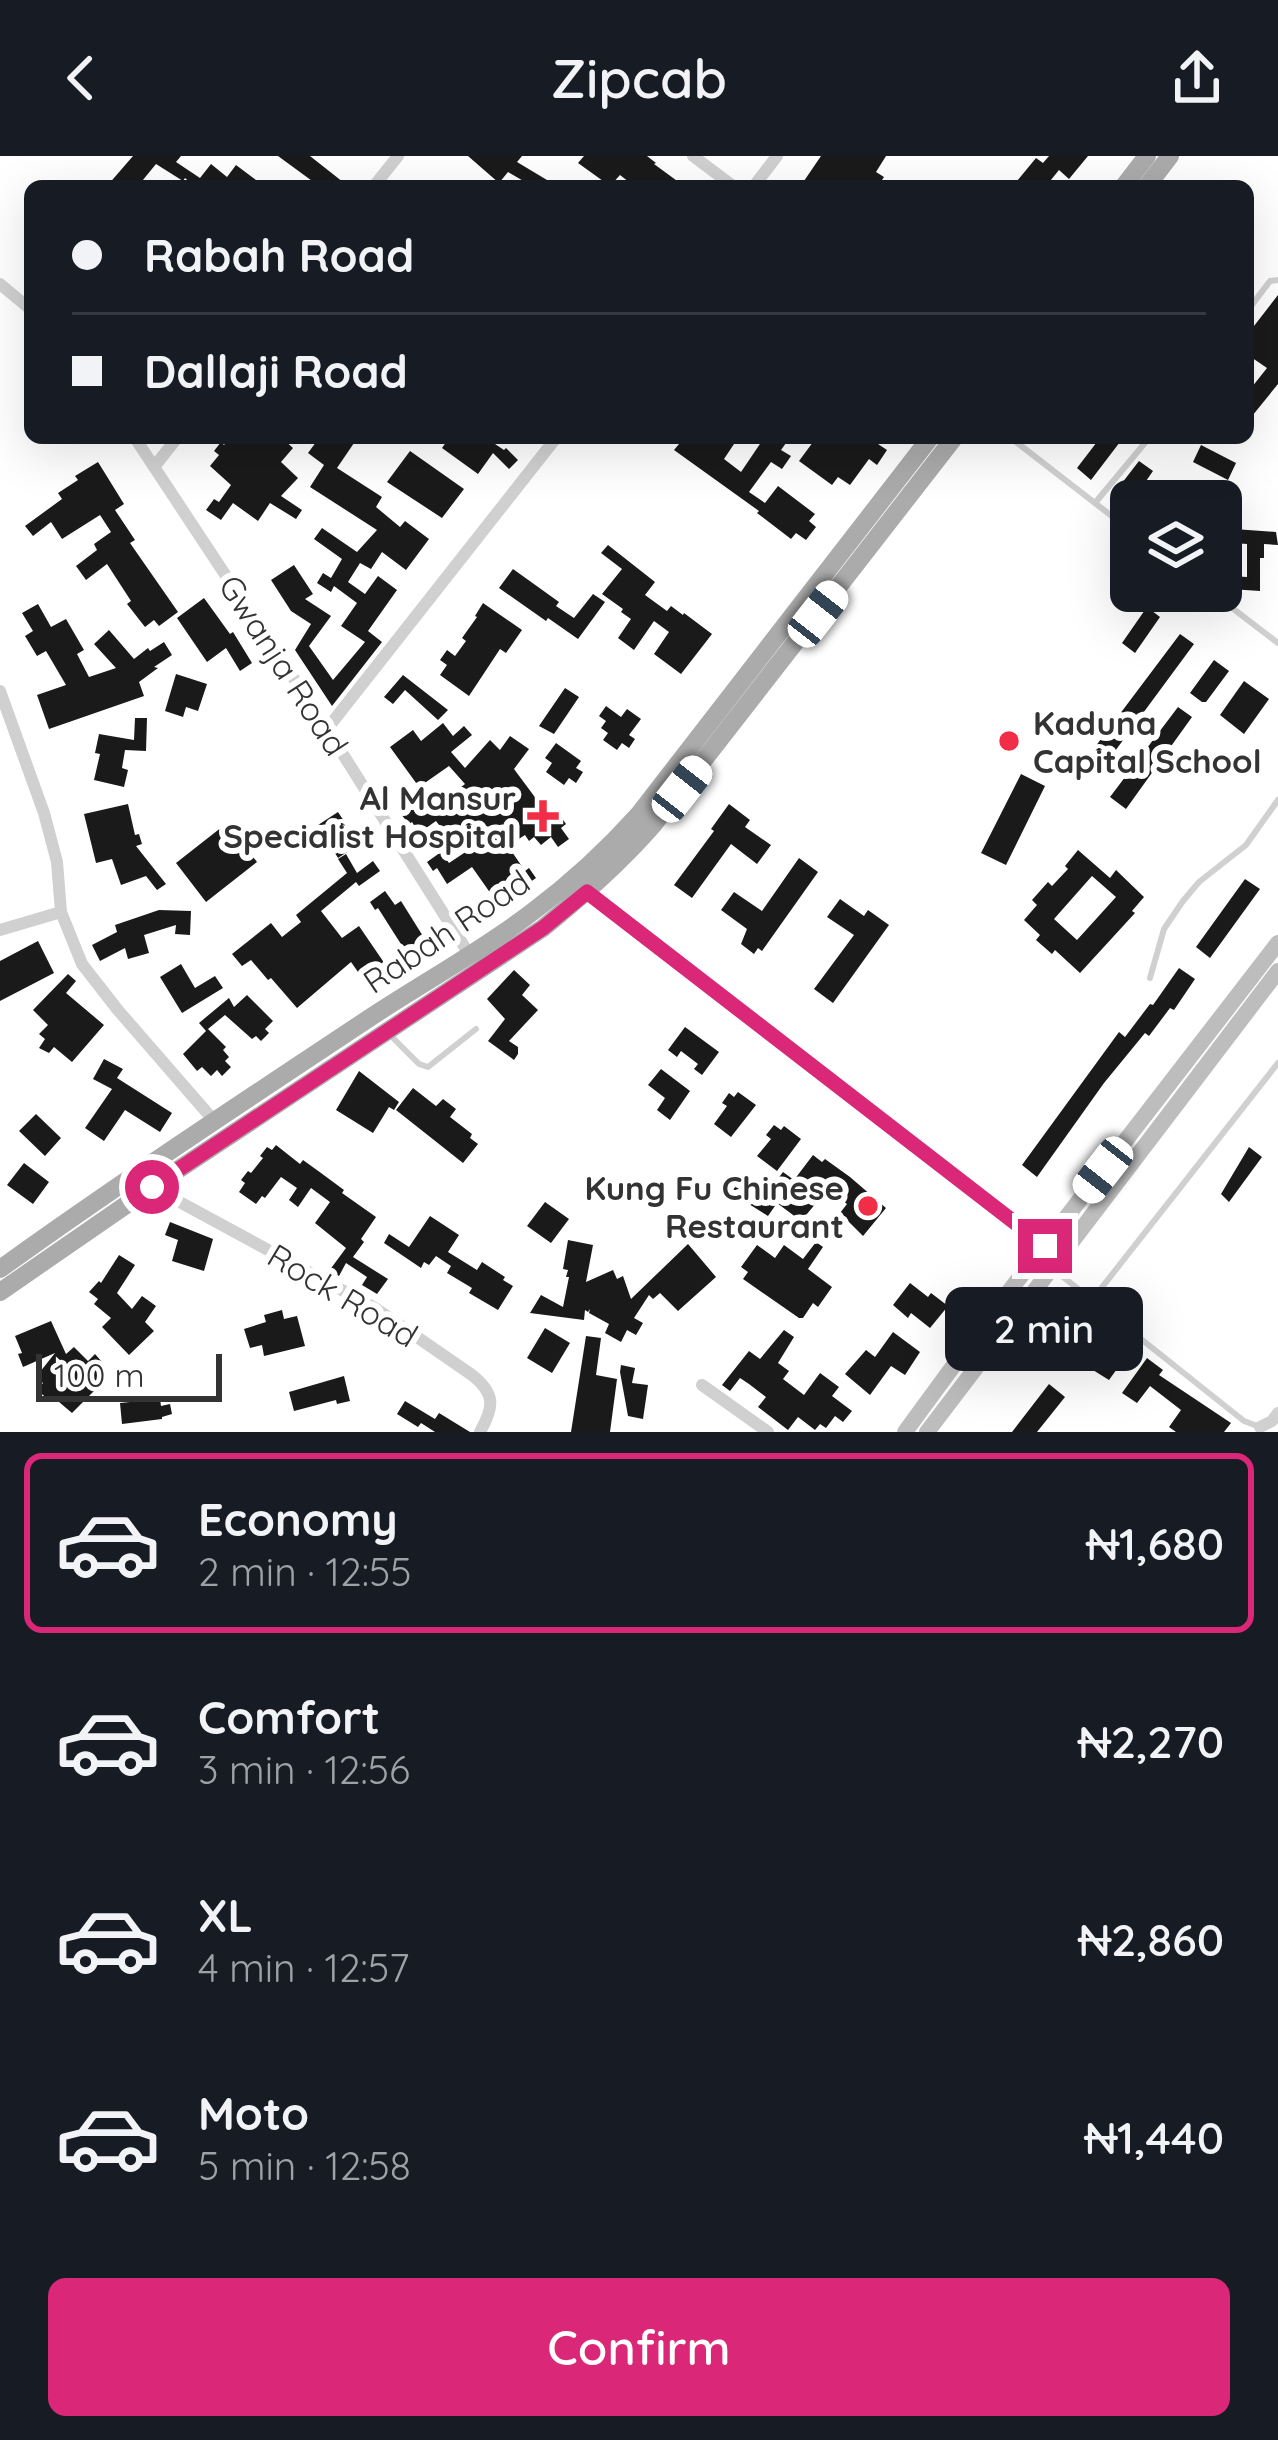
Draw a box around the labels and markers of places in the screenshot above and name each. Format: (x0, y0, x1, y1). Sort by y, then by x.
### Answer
place label: Kaduna Capital School (1033, 702, 1262, 781)
marker: Kaduna Capital School (996, 728, 1022, 754)
place label: Al Mansur Specialist Hospital (223, 777, 516, 856)
marker: Al Mansur Specialist Hospital (527, 800, 559, 832)
place label: Kung Fu Chinese Restaurant (584, 1167, 844, 1246)
marker: Kung Fu Chinese Restaurant (855, 1193, 881, 1219)

